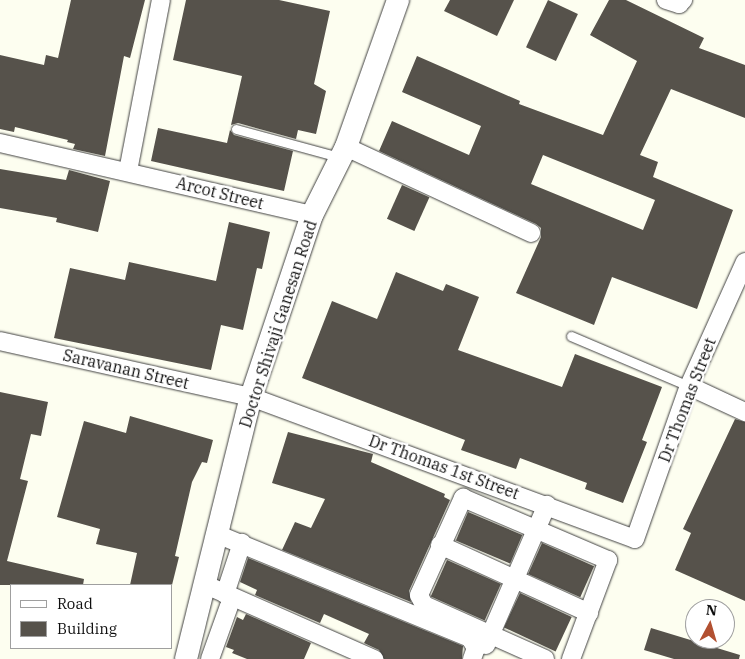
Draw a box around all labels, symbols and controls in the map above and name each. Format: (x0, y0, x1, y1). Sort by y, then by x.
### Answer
street label: Arcot Street (174, 173, 266, 213)
street label: Doctor Shivaji Ganesan Road (235, 218, 321, 430)
street label: Dr Thomas Street (654, 335, 720, 465)
street label: Saravanan Street (61, 345, 191, 393)
street label: Dr Thomas 1st Street (366, 431, 522, 503)
legend (10, 584, 172, 649)
text: Road (57, 594, 93, 613)
north arrow (685, 599, 735, 649)
text: N (705, 601, 718, 620)
text: Building (57, 619, 117, 638)

